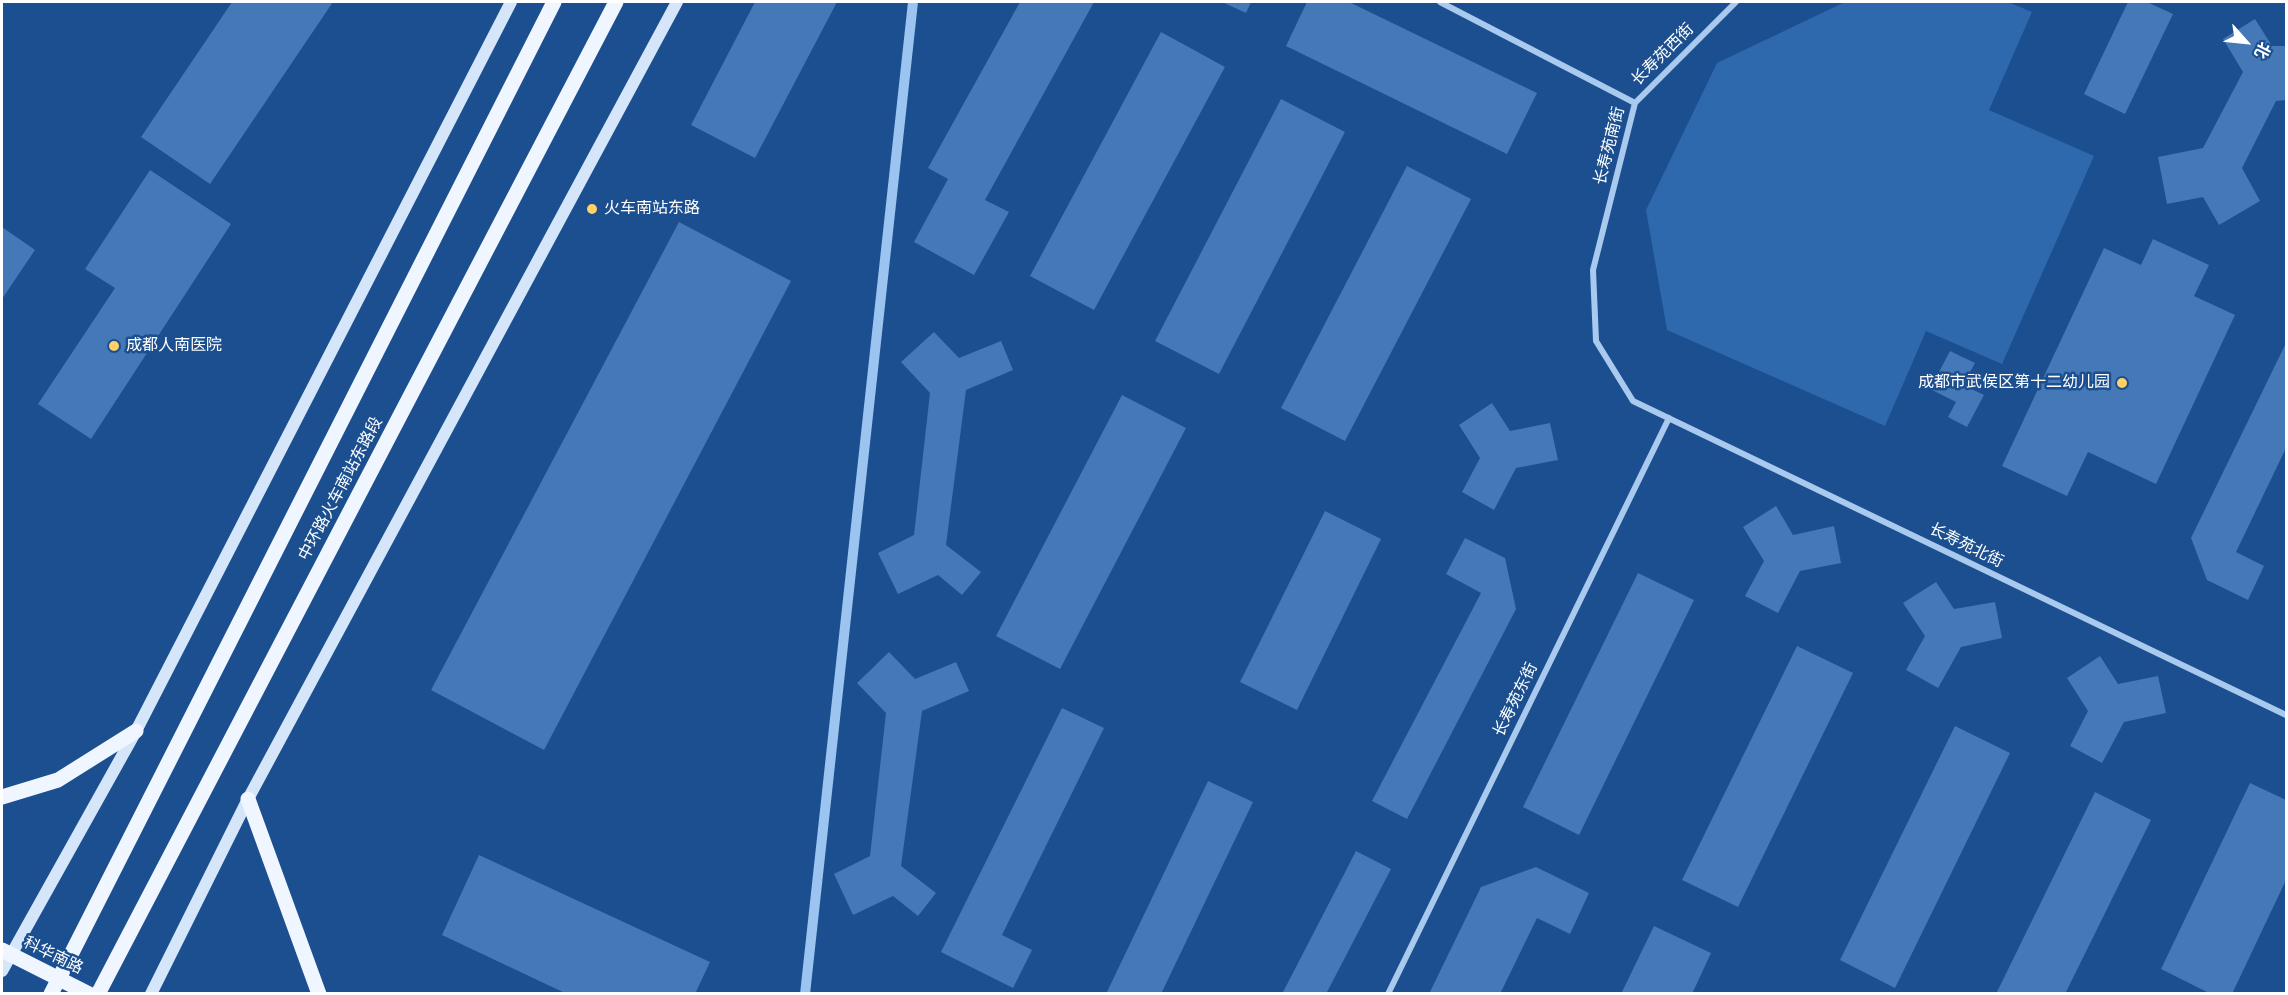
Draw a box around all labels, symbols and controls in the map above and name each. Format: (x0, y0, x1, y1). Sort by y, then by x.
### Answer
north arrow (2216, 12, 2276, 72)
street label: 长寿苑西街 (1628, 20, 1698, 90)
text: 北 (2249, 38, 2275, 62)
street label: 长寿苑南街 (1591, 105, 1629, 187)
place label: 火车南站东路 (604, 199, 700, 219)
marker: 火车南站东路 (585, 202, 599, 216)
place label: 成都人南医院 (126, 336, 222, 356)
marker: 成都人南医院 (107, 339, 121, 353)
place label: 成都市武侯区第十二幼儿园 (1918, 373, 2110, 393)
marker: 成都市武侯区第十二幼儿园 (2115, 376, 2129, 390)
street label: 中环路火车南站东路段 (295, 414, 387, 564)
street label: 长寿苑北街 (1926, 520, 2006, 572)
street label: 长寿苑东街 (1490, 660, 1542, 740)
street label: 科华南路 (20, 933, 86, 979)

